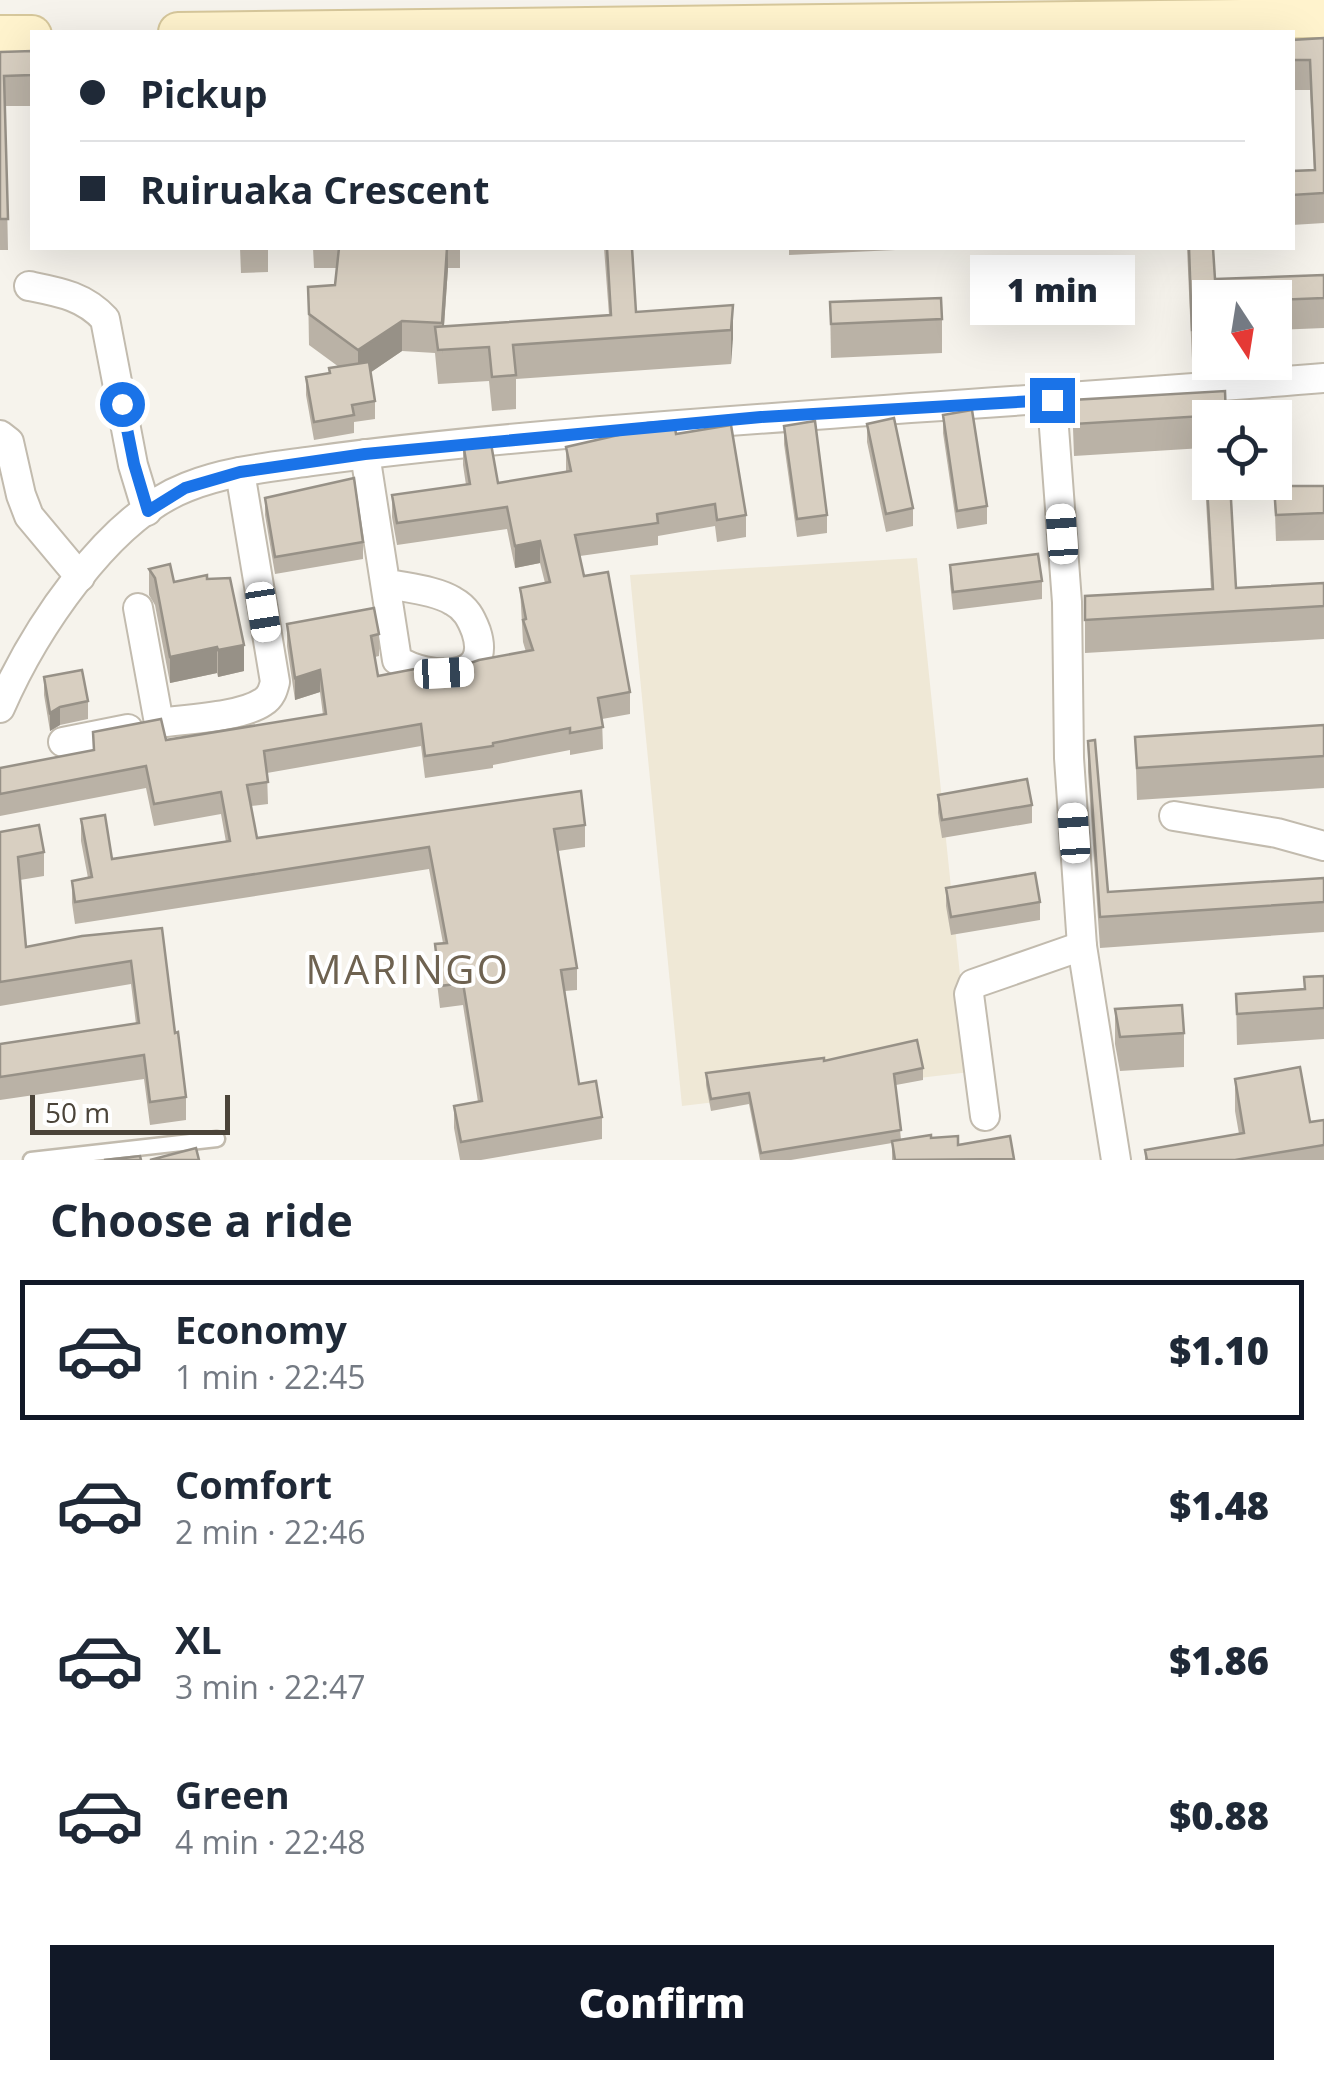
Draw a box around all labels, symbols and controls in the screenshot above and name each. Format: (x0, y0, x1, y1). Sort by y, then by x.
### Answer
text: Pickup (140, 67, 268, 119)
text: Ruiruaka Crescent (140, 163, 490, 215)
callout: 1 min (970, 255, 1134, 325)
text: 1 min (1007, 268, 1098, 311)
north arrow (1192, 280, 1292, 380)
map controls (1192, 280, 1292, 500)
route end (1030, 378, 1075, 423)
route start (100, 382, 145, 427)
button: locate (1192, 400, 1292, 500)
car (1045, 503, 1079, 565)
car (243, 580, 283, 644)
car (413, 656, 475, 690)
car (1057, 802, 1091, 864)
district label: MARINGO (306, 941, 510, 996)
scale bar (30, 1090, 230, 1134)
text: 50 m (45, 1093, 110, 1131)
text: Choose a ride (50, 1189, 353, 1250)
text: Economy (175, 1303, 347, 1355)
icon: car (55, 1305, 145, 1395)
text: $1.10 (1169, 1324, 1269, 1376)
text: 1 min · 22:45 (175, 1355, 366, 1398)
text: Comfort (175, 1458, 332, 1510)
icon: car (55, 1460, 145, 1550)
text: $1.48 (1169, 1479, 1269, 1531)
text: 2 min · 22:46 (175, 1510, 366, 1553)
text: XL (175, 1613, 222, 1665)
icon: car (55, 1615, 145, 1705)
text: $1.86 (1169, 1634, 1269, 1686)
text: 3 min · 22:47 (175, 1665, 366, 1708)
text: Green (175, 1768, 290, 1820)
icon: car (55, 1770, 145, 1860)
text: $0.88 (1169, 1789, 1269, 1841)
text: 4 min · 22:48 (175, 1820, 366, 1863)
button: Confirm (50, 1945, 1274, 2060)

